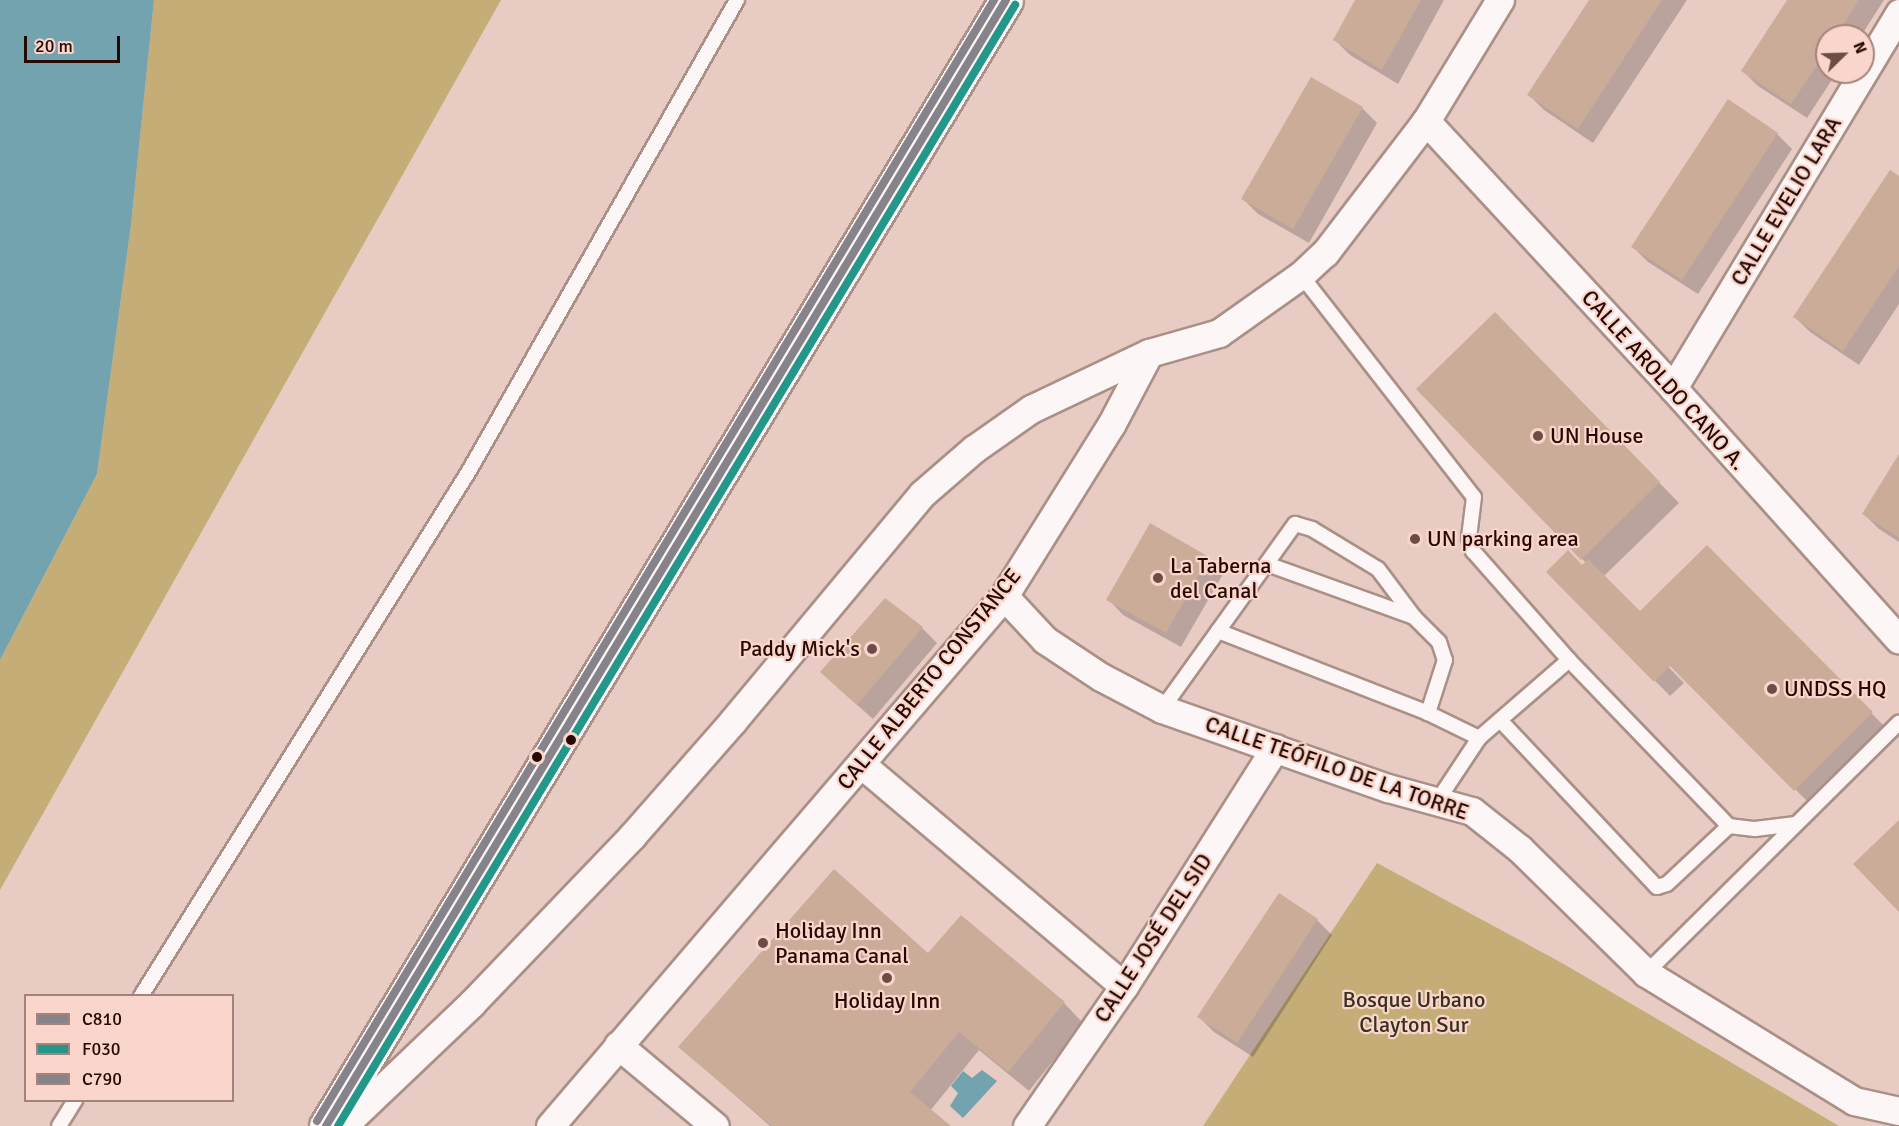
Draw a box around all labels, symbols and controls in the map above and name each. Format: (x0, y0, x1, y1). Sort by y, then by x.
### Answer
scale bar (27, 24, 123, 62)
north arrow (1815, 24, 1875, 84)
text: 20 m (35, 35, 73, 57)
text: N (1848, 39, 1871, 57)
street label: CALLE EVELIO LARA (1725, 112, 1847, 290)
street label: CALLE AROLDO CANO A. (1576, 284, 1752, 476)
place label: UN House (1550, 423, 1643, 449)
marker: UN House (1531, 429, 1545, 443)
place label: UN parking area (1427, 526, 1579, 552)
marker: UN parking area (1408, 532, 1422, 546)
place label: La Taberna del Canal (1170, 552, 1271, 604)
street label: CALLE ALBERTO CONSTANCE (832, 563, 1026, 795)
marker: La Taberna del Canal (1151, 571, 1165, 585)
place label: Paddy Mick's (739, 636, 860, 662)
marker: Paddy Mick's (865, 642, 879, 656)
place label: UNDSS HQ (1784, 676, 1886, 702)
marker: UNDSS HQ (1765, 682, 1779, 696)
street label: CALLE TEÓFILO DE LA TORRE (1202, 710, 1472, 826)
unlabelled marker (565, 734, 577, 746)
unlabelled marker (531, 751, 543, 763)
street label: CALLE JOSÉ DEL SID (1089, 849, 1217, 1027)
place label: Holiday Inn Panama Canal (775, 917, 909, 968)
marker: Holiday Inn Panama Canal (756, 936, 770, 950)
marker: Holiday Inn (880, 971, 894, 985)
park label: Bosque Urbano Clayton Sur (1343, 986, 1485, 1038)
place label: Holiday Inn (834, 988, 940, 1014)
legend (24, 994, 234, 1102)
text: C810 (82, 1008, 122, 1030)
text: F030 (82, 1038, 121, 1060)
text: C790 (82, 1068, 122, 1090)

